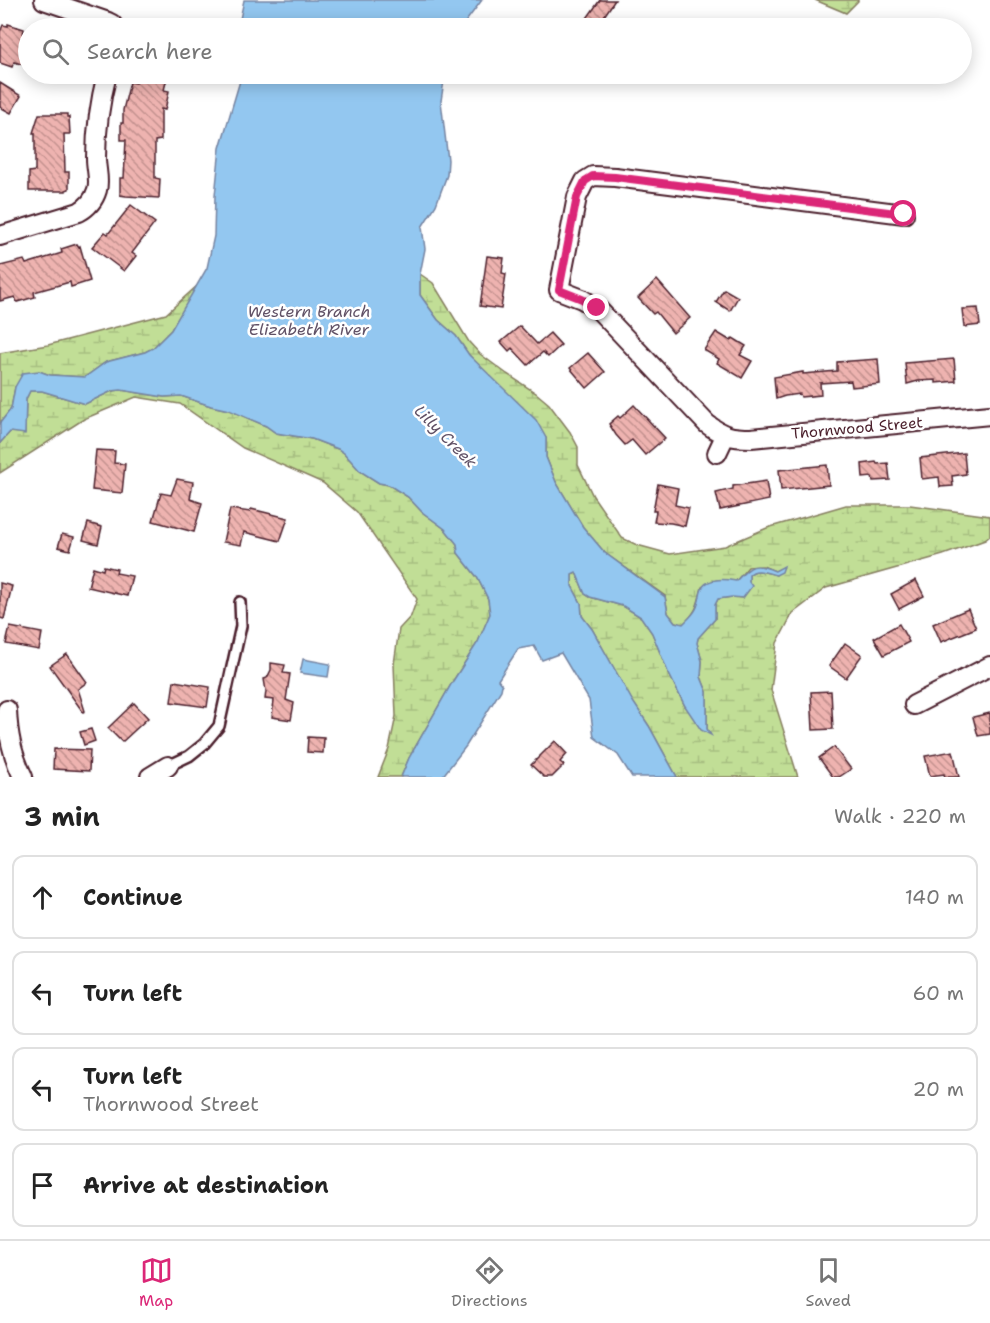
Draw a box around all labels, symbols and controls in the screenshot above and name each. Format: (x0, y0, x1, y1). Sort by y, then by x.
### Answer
search box (18, 18, 972, 84)
icon: search (39, 35, 72, 68)
text: Search here (87, 37, 213, 66)
route start (890, 200, 916, 226)
route end (583, 294, 609, 320)
water label: Western Branch Elizabeth River (247, 301, 371, 340)
water label: Lilly Creek (410, 400, 482, 472)
street label: Thornwood Street (790, 412, 924, 444)
text: 3 min (24, 799, 100, 834)
text: Walk · 220 m (834, 803, 966, 829)
icon: ahead (26, 881, 59, 914)
text: Continue (83, 883, 183, 912)
text: 140 m (905, 884, 964, 910)
icon: left (26, 977, 59, 1010)
text: Turn left (83, 979, 182, 1008)
text: 60 m (912, 980, 964, 1006)
text: Turn left (83, 1062, 182, 1091)
icon: left (26, 1073, 59, 1106)
text: 20 m (913, 1076, 964, 1102)
text: Thornwood Street (83, 1091, 259, 1117)
icon: arrive (26, 1169, 59, 1202)
text: Arrive at destination (83, 1171, 329, 1200)
tab: Map (139, 1254, 173, 1311)
tab: Directions (451, 1254, 528, 1311)
tab: Saved (806, 1254, 851, 1311)

